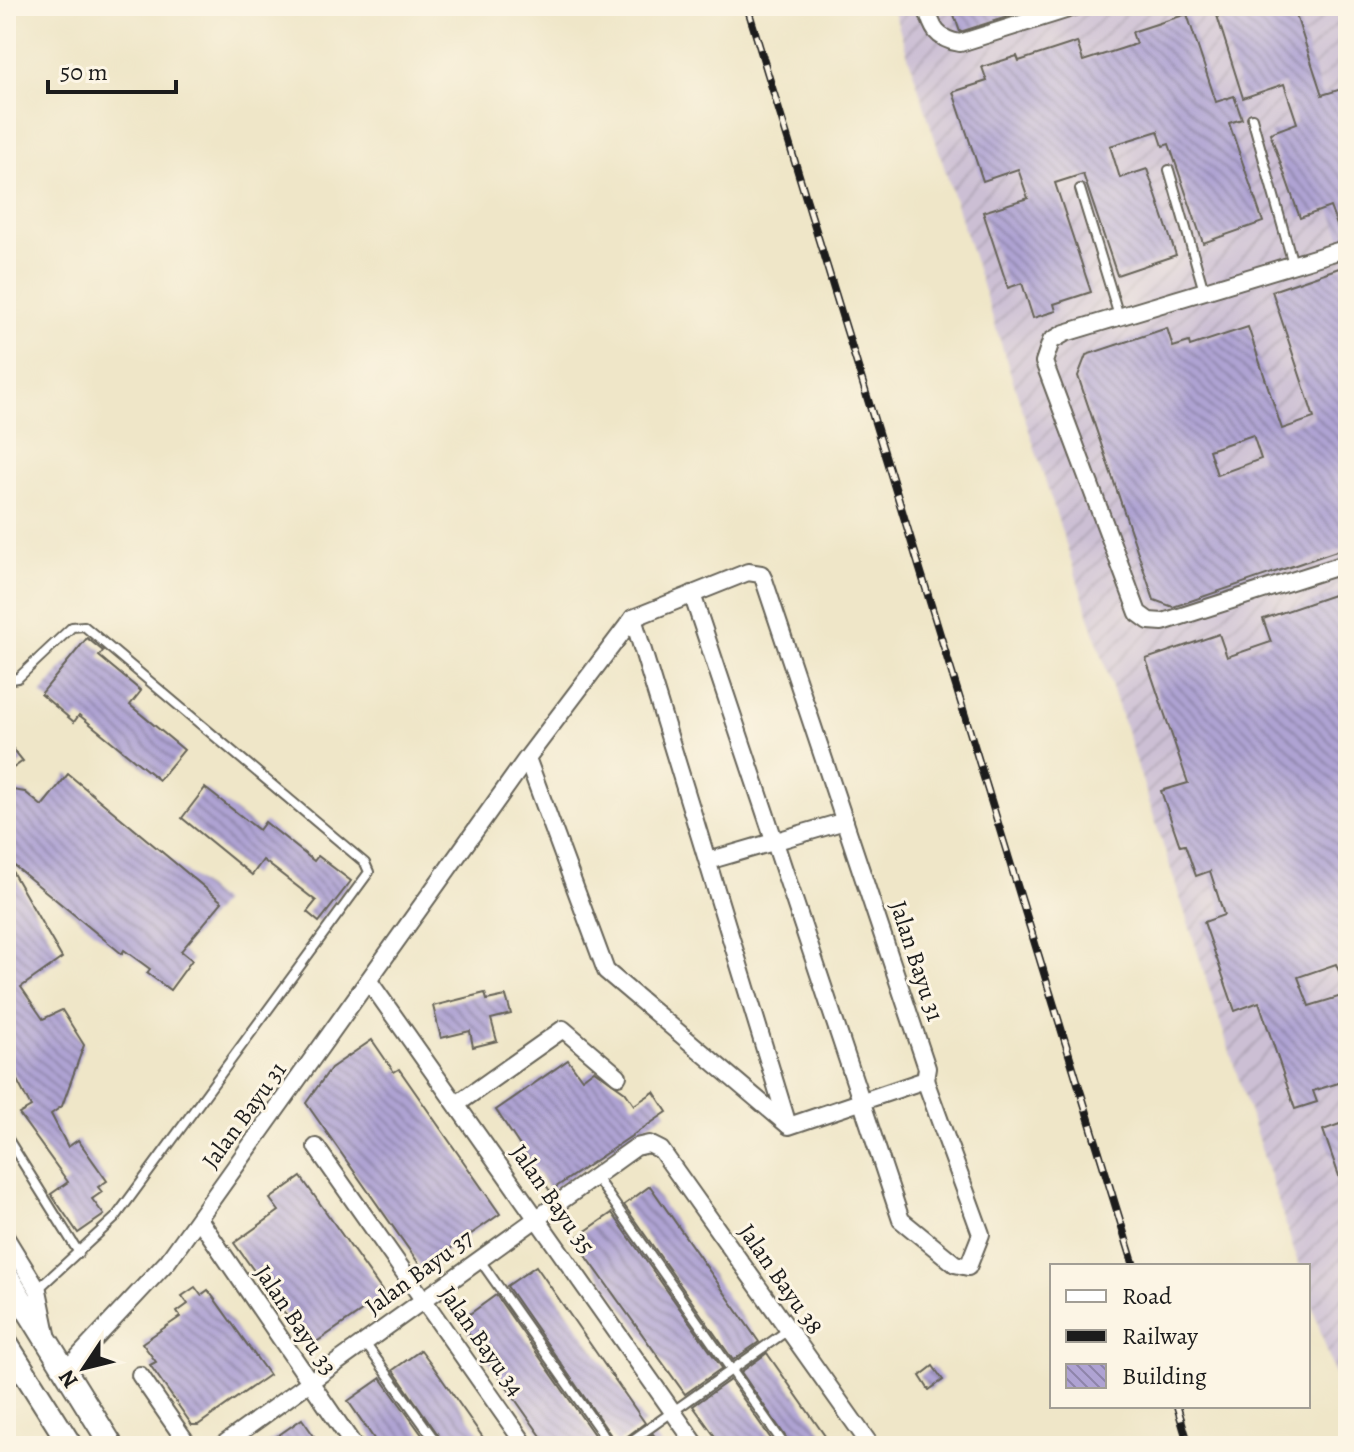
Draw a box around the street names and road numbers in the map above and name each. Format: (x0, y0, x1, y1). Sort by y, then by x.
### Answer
street label: Jalan Bayu 31 (882, 897, 952, 1025)
street label: Jalan Bayu 31 (194, 1055, 294, 1175)
street label: Jalan Bayu 35 (503, 1138, 603, 1260)
street label: Jalan Bayu 38 (731, 1217, 831, 1341)
street label: Jalan Bayu 37 (358, 1221, 480, 1322)
street label: Jalan Bayu 33 (247, 1259, 345, 1381)
street label: Jalan Bayu 34 (432, 1280, 532, 1403)

